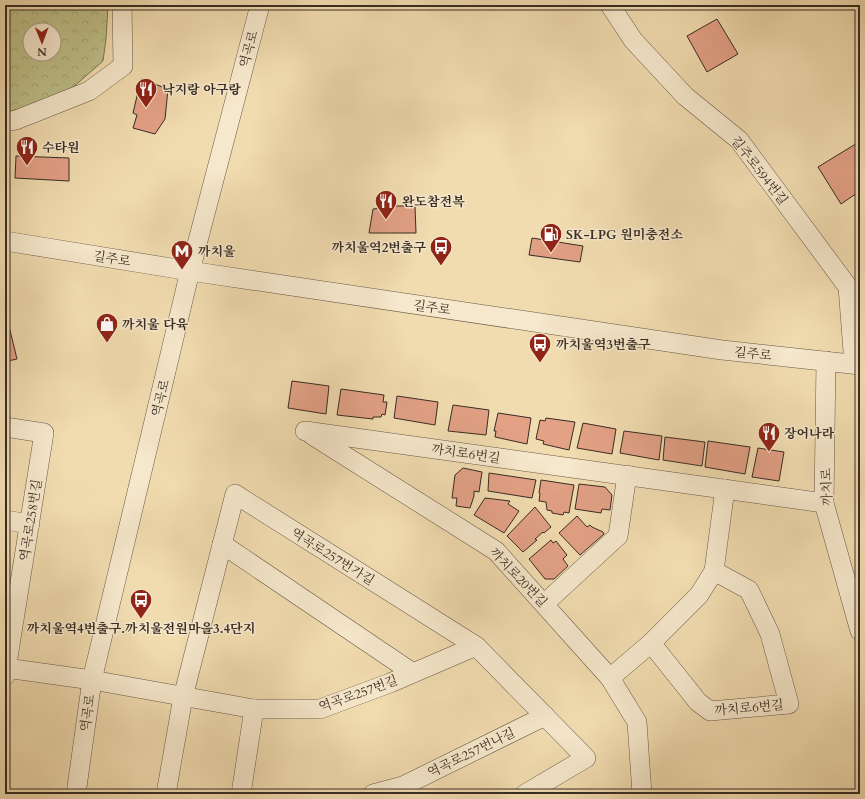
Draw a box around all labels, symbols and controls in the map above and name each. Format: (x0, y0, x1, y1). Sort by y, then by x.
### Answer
north arrow (22, 22, 62, 62)
street label: 역곡로 (235, 28, 263, 70)
text: N (37, 44, 47, 59)
restaurant icon: 낙지랑 아구랑 (133, 76, 159, 109)
place label: 낙지랑 아구랑 (162, 81, 241, 99)
street label: 길주로594번길 (727, 132, 792, 209)
restaurant icon: 수타원 (14, 134, 40, 167)
place label: 수타원 (42, 139, 80, 157)
restaurant icon: 완도참전복 (373, 188, 399, 221)
place label: 완도참전복 (402, 193, 465, 211)
fuel station icon: SK-LPG 원미충전소 (538, 221, 564, 254)
place label: SK-LPG 원미충전소 (566, 226, 683, 244)
bus stop icon: 까치울역2번출구 (428, 234, 454, 267)
metro station icon: 까치울 (169, 238, 195, 271)
place label: 까치울역2번출구 (331, 239, 426, 257)
place label: 까치울 (198, 243, 236, 261)
street label: 길주로 (92, 247, 132, 271)
street label: 길주로 (412, 296, 452, 320)
shop icon: 까치울 다육 (94, 311, 120, 344)
place label: 까치울 다육 (122, 316, 189, 334)
bus stop icon: 까치울역3번출구 (527, 331, 553, 364)
place label: 까치울역3번출구 (556, 336, 651, 354)
street label: 길주로 (733, 343, 773, 365)
street label: 역곡로 (148, 377, 174, 419)
restaurant icon: 장어나라 (756, 420, 782, 453)
place label: 장어나라 (784, 425, 835, 443)
street label: 까치로6번길 (430, 440, 502, 468)
street label: 까치로 (817, 467, 837, 506)
street label: 역곡로258번길 (16, 478, 46, 562)
street label: 역곡로257번가길 (287, 524, 378, 590)
street label: 까치로20번길 (485, 544, 551, 611)
bus stop icon: 까치울역4번출구.까치울전원마을3.4단지 (128, 587, 154, 620)
place label: 까치울역4번출구.까치울전원마을3.4단지 (27, 620, 255, 638)
street label: 역곡로257번길 (316, 671, 400, 717)
street label: 역곡로 (76, 693, 100, 733)
street label: 까치로6번길 (714, 696, 784, 720)
street label: 역곡로257번나길 (425, 724, 518, 782)

